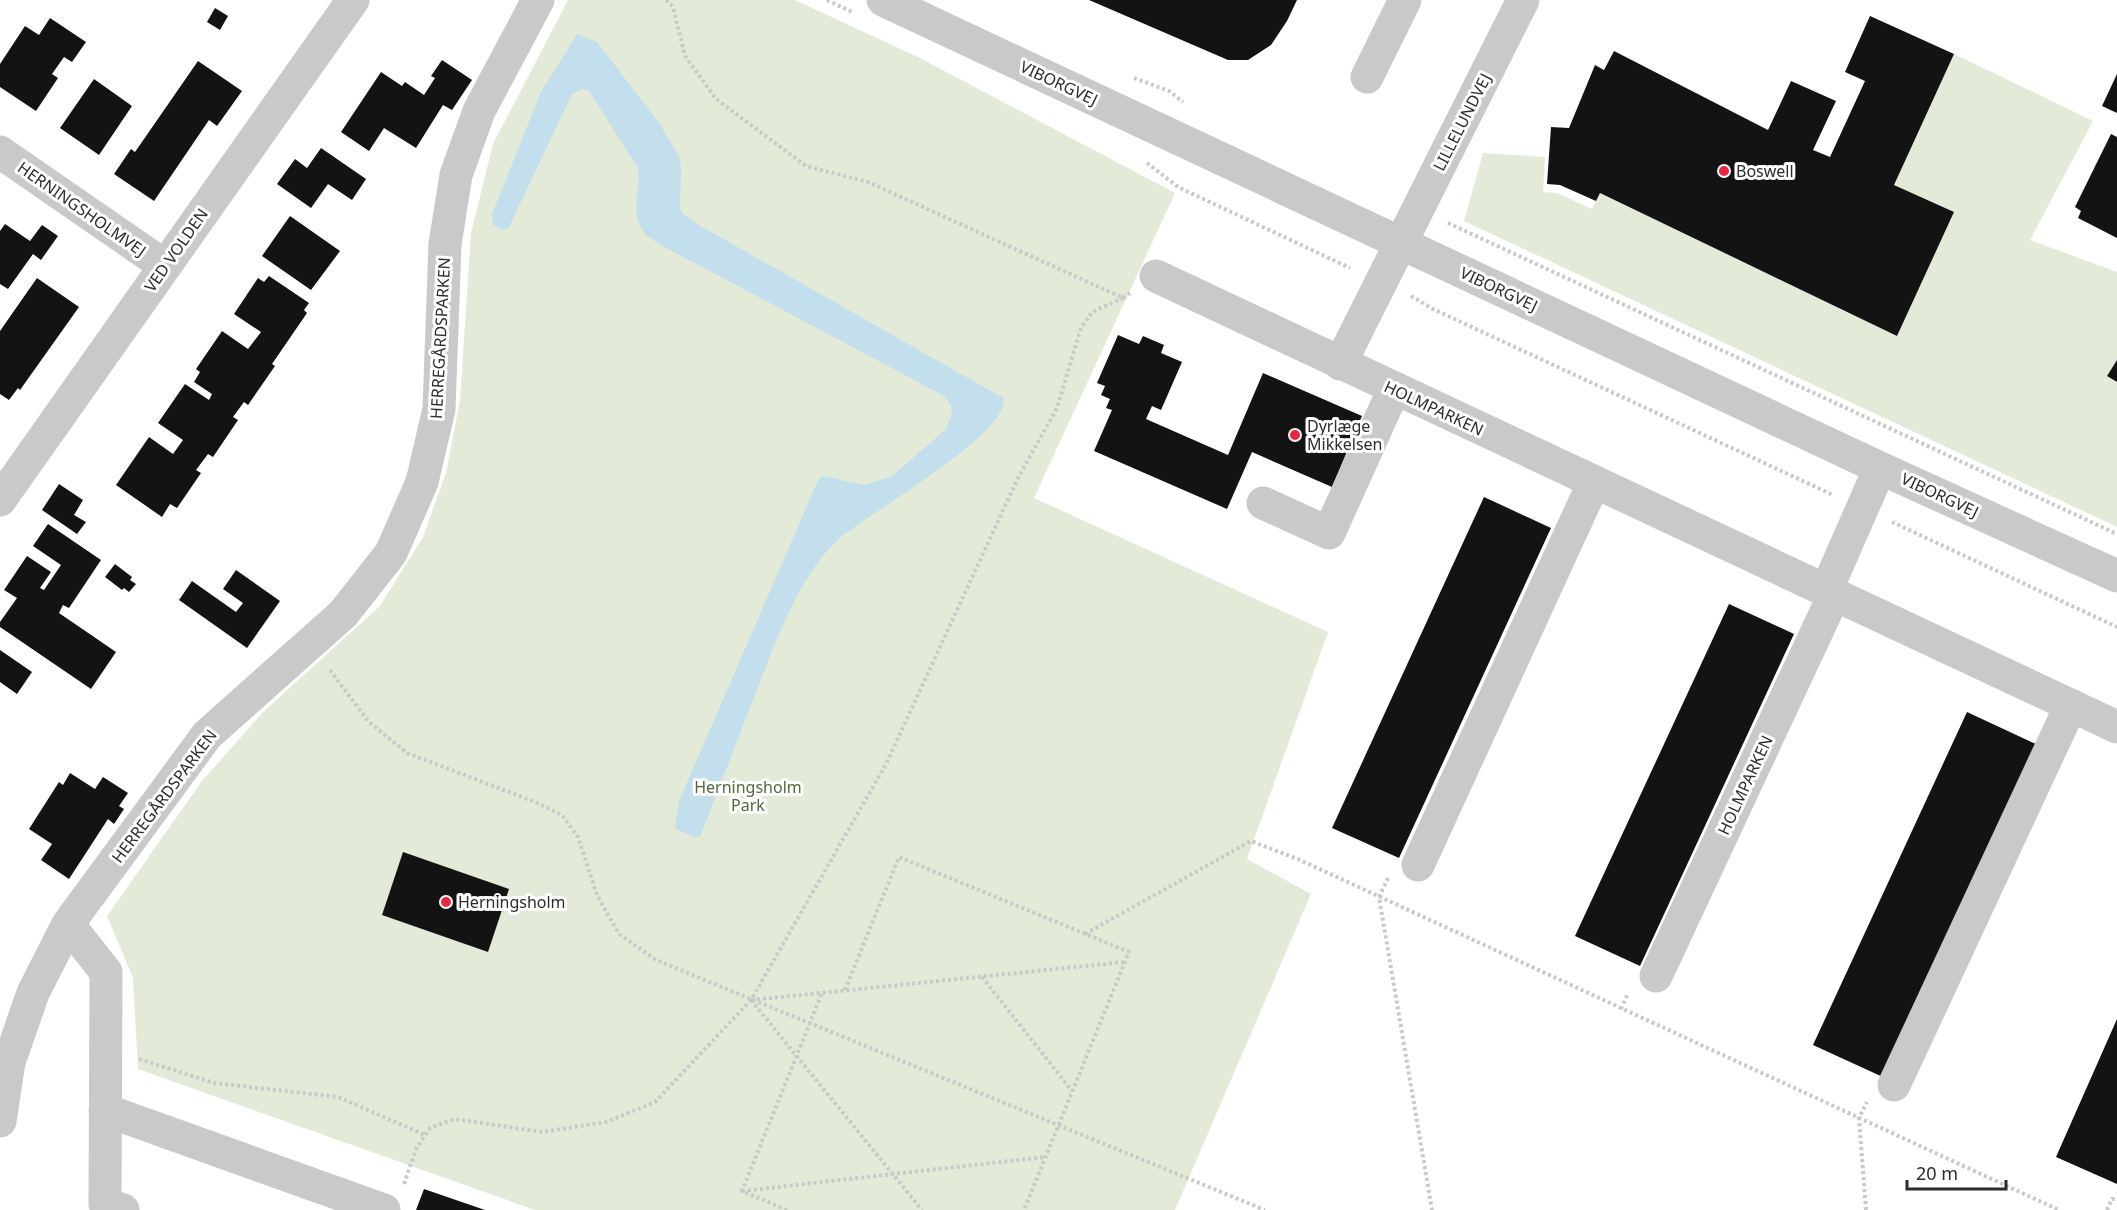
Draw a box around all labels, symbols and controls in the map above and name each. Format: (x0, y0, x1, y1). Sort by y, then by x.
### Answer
street label: VIBORGVEJ (1017, 55, 1101, 111)
street label: LILLELUNDVEJ (1428, 69, 1496, 175)
street label: HERNINGSHOLMVEJ (13, 156, 151, 262)
place label: Boswell (1736, 160, 1794, 182)
marker: Boswell (1717, 164, 1731, 178)
street label: VED VOLDEN (139, 204, 213, 296)
street label: HERREGÅRDSPARKEN (425, 257, 455, 419)
street label: VIBORGVEJ (1457, 261, 1541, 317)
street label: HOLMPARKEN (1381, 375, 1487, 441)
place label: Dyrlæge Mikkelsen (1307, 415, 1382, 455)
marker: Dyrlæge Mikkelsen (1288, 428, 1302, 442)
street label: VIBORGVEJ (1898, 467, 1982, 523)
street label: HERREGÅRDSPARKEN (107, 725, 221, 867)
street label: HOLMPARKEN (1712, 732, 1778, 838)
park label: Herningsholm Park (694, 776, 802, 816)
place label: Herningsholm (458, 891, 566, 913)
marker: Herningsholm (439, 895, 453, 909)
scale bar (1907, 1153, 2006, 1191)
text: 20 m (1916, 1161, 1958, 1185)

